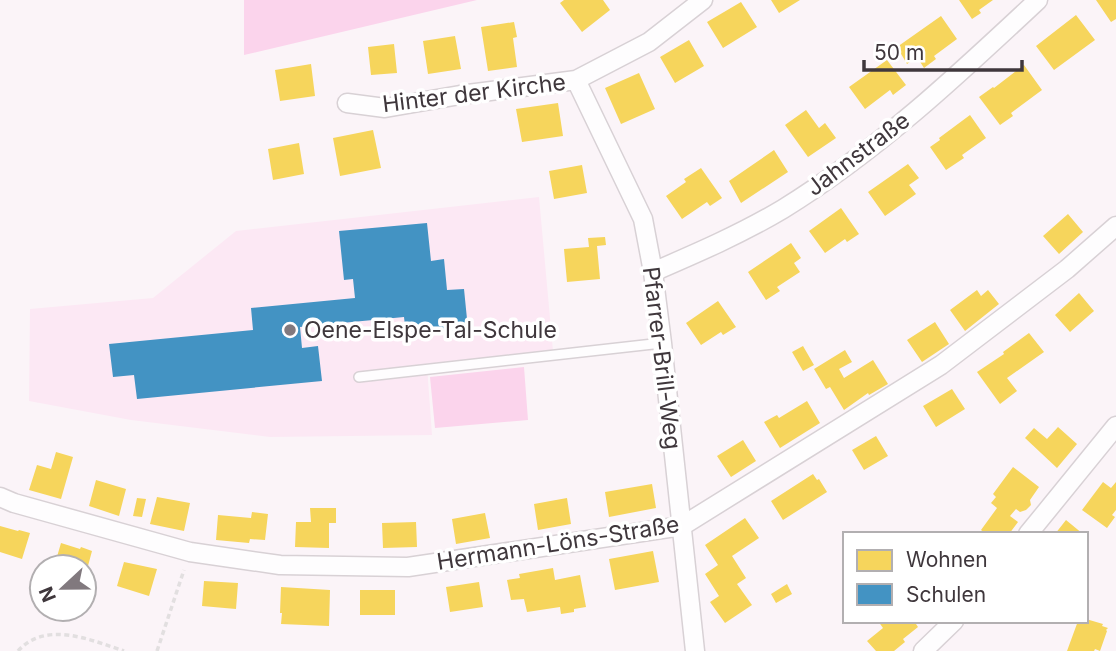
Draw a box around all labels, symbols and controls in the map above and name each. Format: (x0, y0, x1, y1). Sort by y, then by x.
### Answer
scale bar (864, 28, 1021, 72)
text: 50 m (874, 40, 924, 65)
street label: Hinter der Kirche (381, 68, 567, 118)
street label: Jahnstraße (801, 106, 915, 202)
street label: Pfarrer-Brill-Weg (637, 265, 687, 451)
place label: Oene-Elspe-Tal-Schule (304, 316, 557, 344)
marker: Oene-Elspe-Tal-Schule (282, 322, 298, 338)
street label: Hermann-Löns-Straße (435, 510, 681, 576)
legend (843, 532, 1088, 623)
text: Wohnen (906, 547, 988, 572)
north arrow (28, 553, 98, 623)
text: Schulen (906, 582, 986, 607)
text: N (34, 583, 61, 605)

